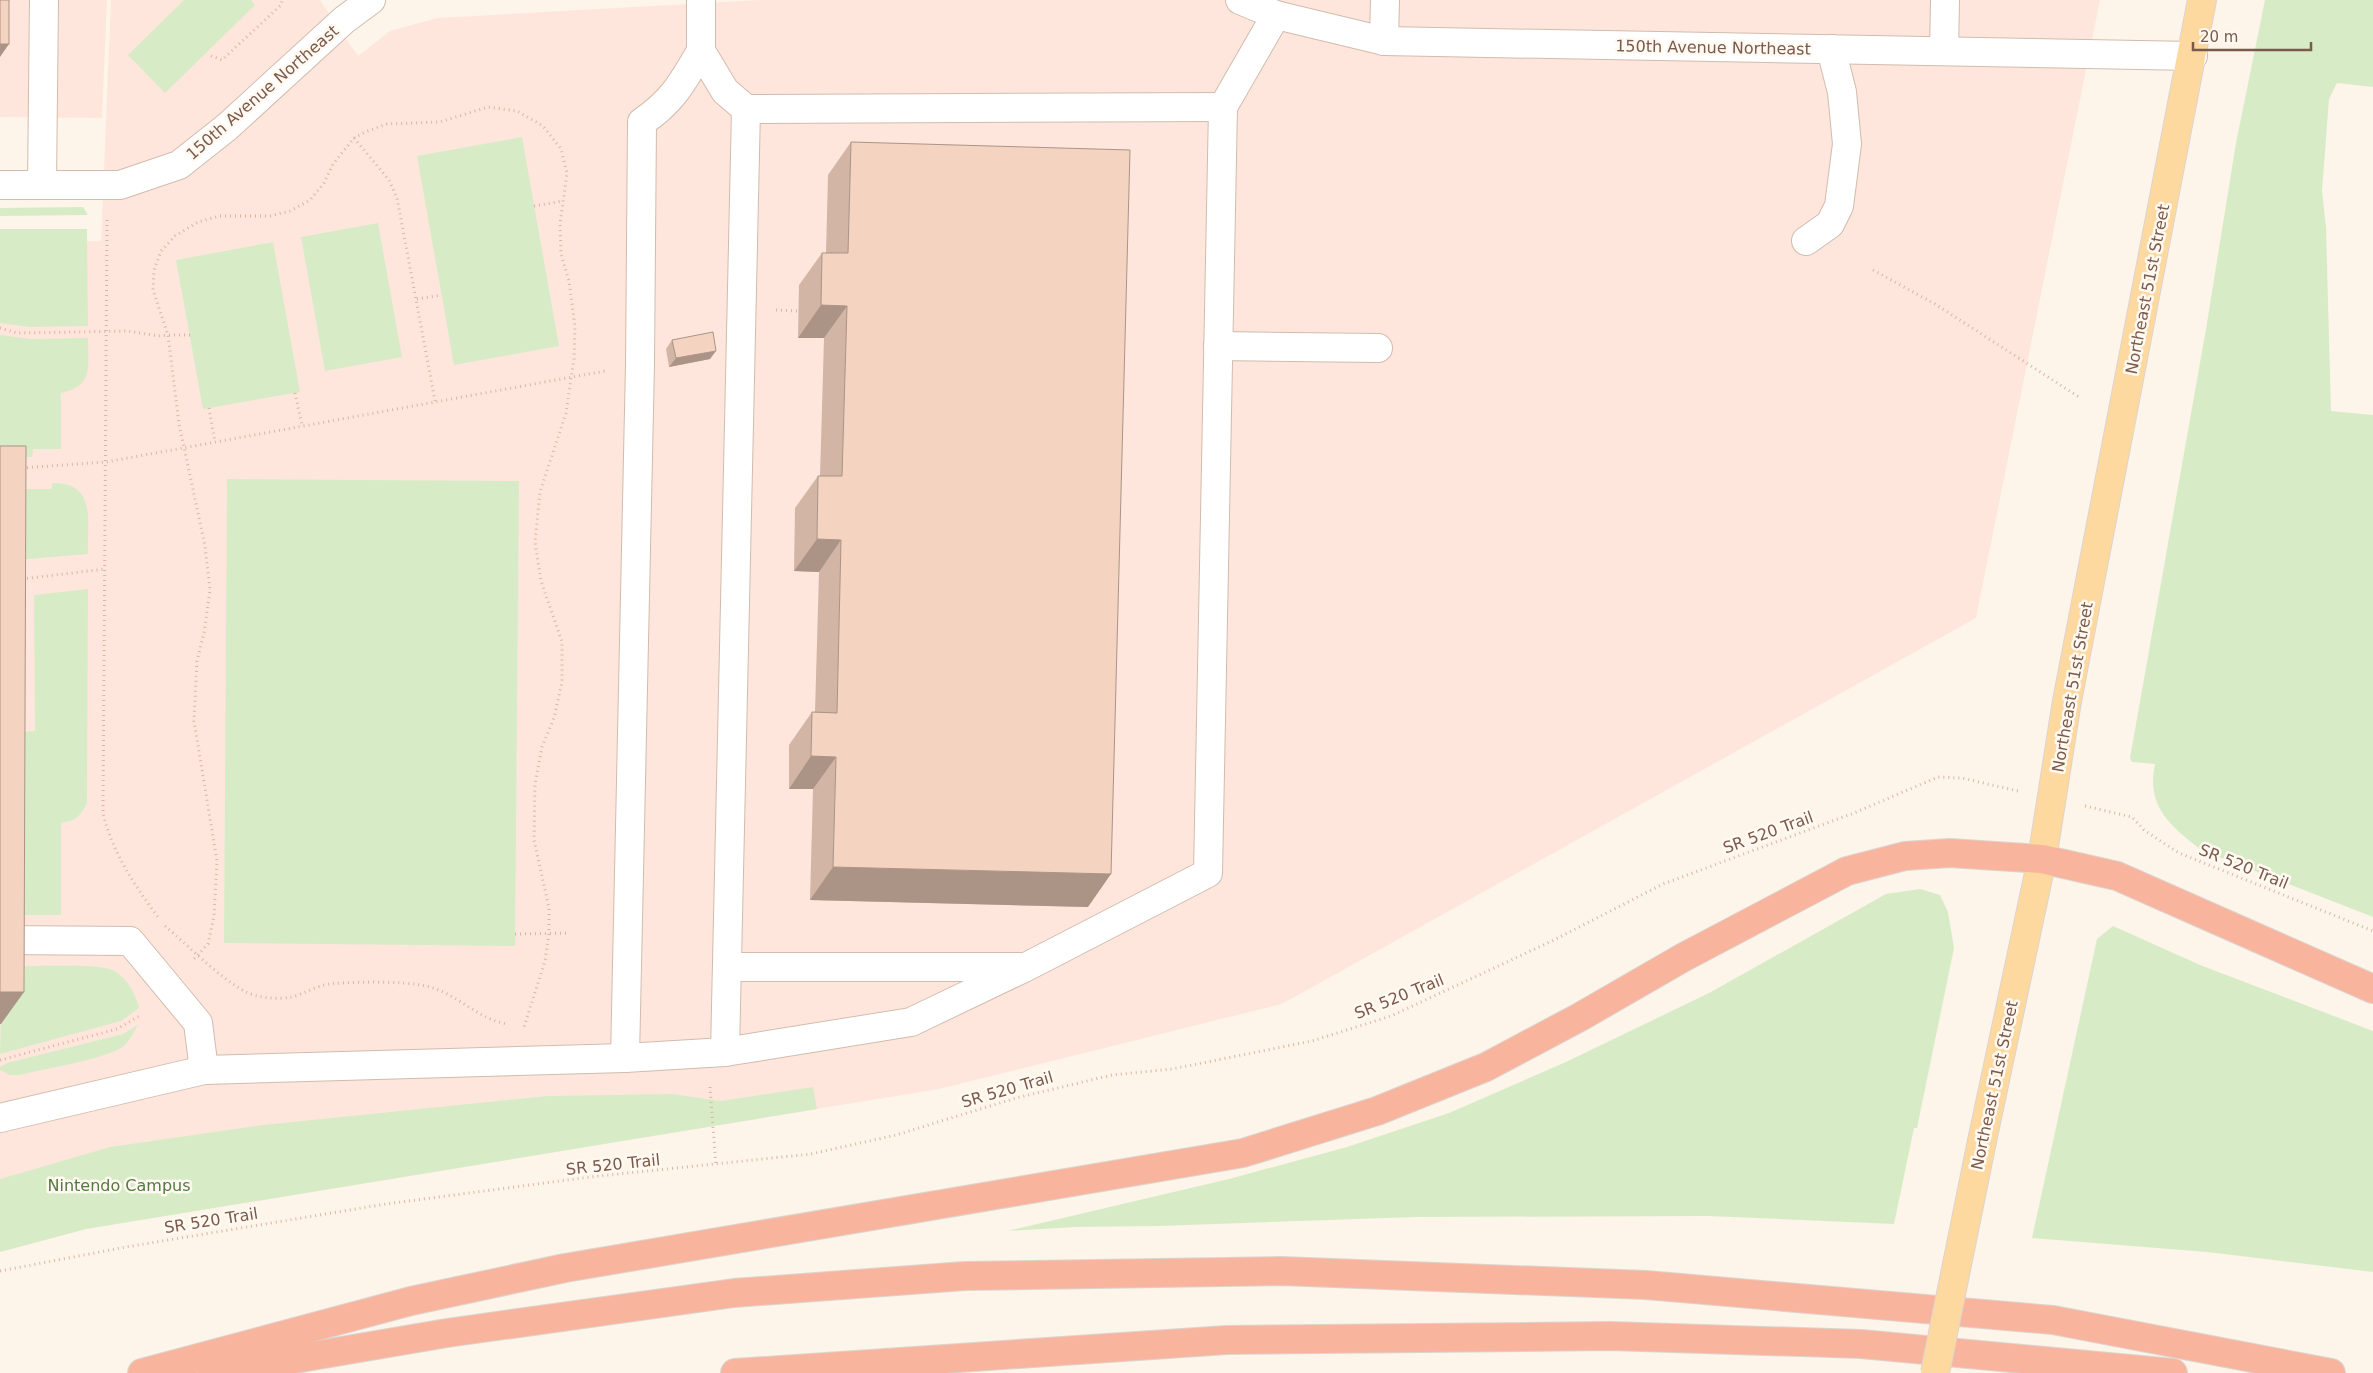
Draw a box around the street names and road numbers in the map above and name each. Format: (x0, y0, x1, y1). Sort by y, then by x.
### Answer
street label: 150th Avenue Northeast (182, 21, 342, 164)
street label: 150th Avenue Northeast (1615, 36, 1811, 59)
street label: Northeast 51st Street (2122, 202, 2173, 376)
street label: Northeast 51st Street (2048, 600, 2097, 774)
street label: SR 520 Trail (1720, 807, 1816, 858)
street label: SR 520 Trail (2196, 840, 2291, 893)
street label: SR 520 Trail (1352, 970, 1447, 1023)
street label: Northeast 51st Street (1967, 999, 2022, 1172)
street label: SR 520 Trail (959, 1067, 1055, 1112)
street label: SR 520 Trail (565, 1150, 661, 1179)
street label: SR 520 Trail (163, 1204, 259, 1237)

